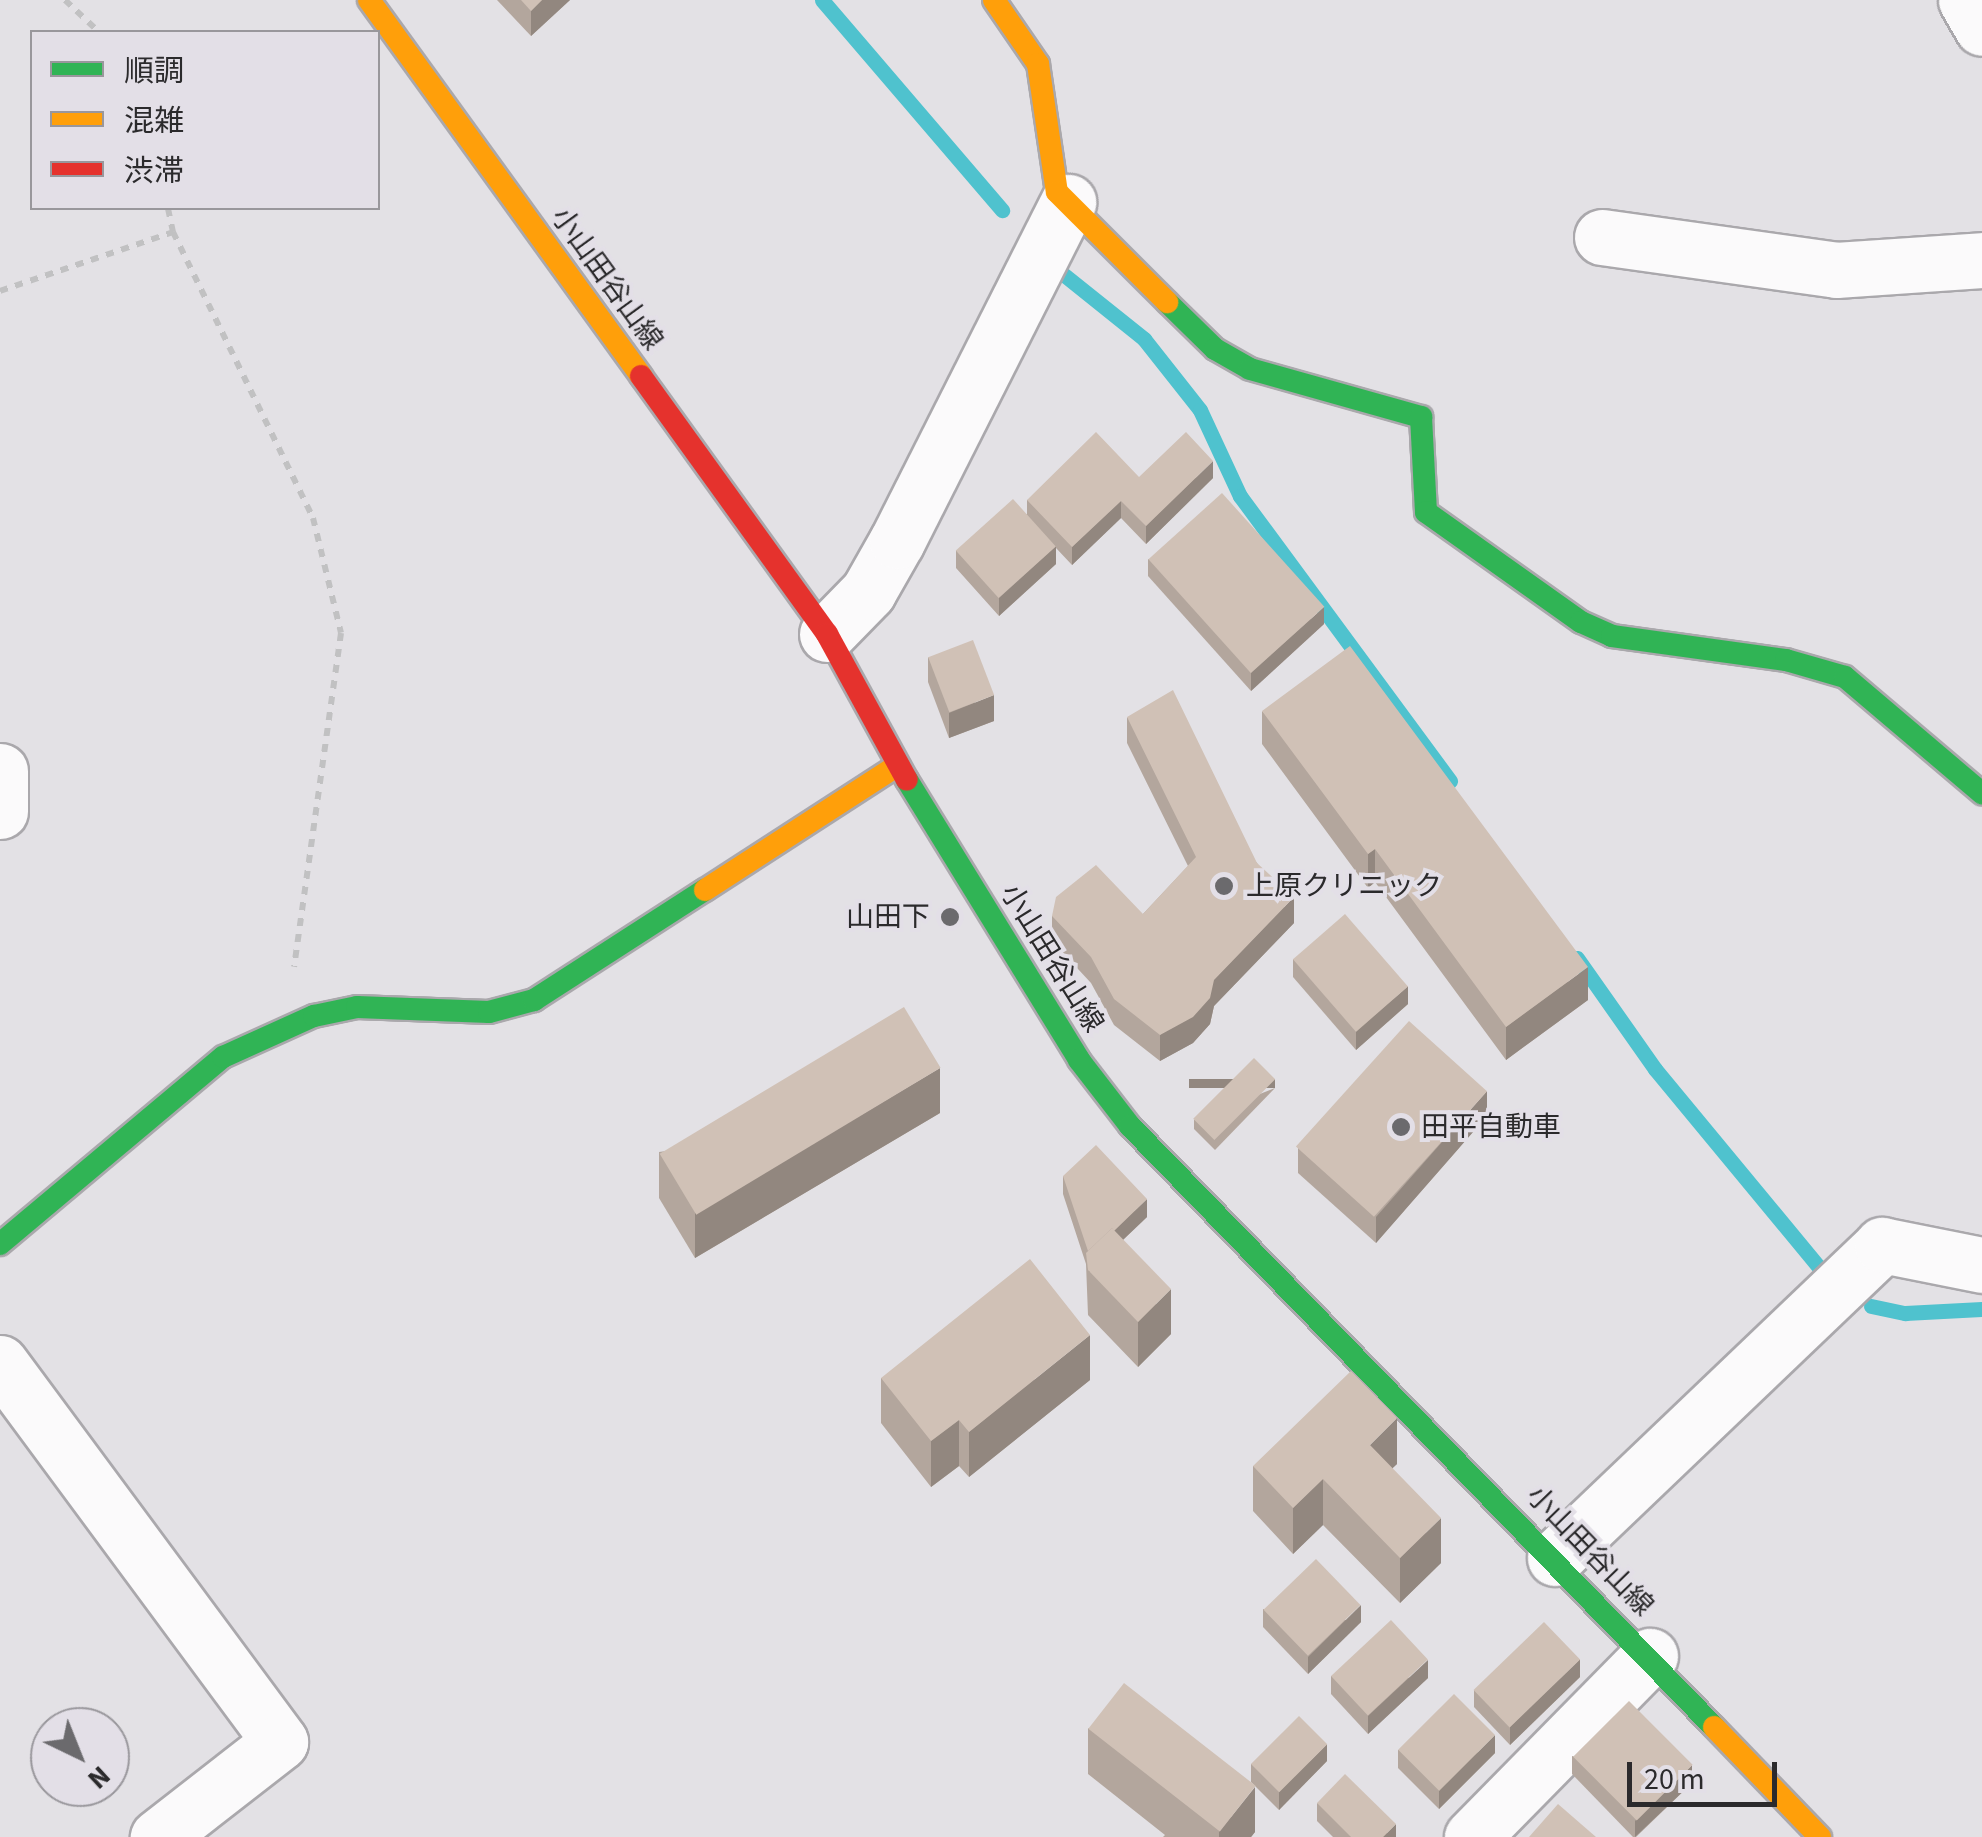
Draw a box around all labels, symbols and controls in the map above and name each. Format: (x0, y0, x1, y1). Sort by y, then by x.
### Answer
legend (30, 30, 380, 210)
text: 順調 (124, 50, 184, 93)
text: 混雑 (124, 100, 184, 143)
text: 渋滞 (124, 150, 184, 193)
street label: 小山田谷山線 (544, 201, 670, 357)
place label: 上原クリニック (1246, 869, 1442, 903)
marker: 上原クリニック (1211, 873, 1237, 899)
street label: 小山田谷山線 (993, 878, 1111, 1038)
place label: 山田下 (846, 900, 930, 934)
marker: 山田下 (939, 906, 961, 928)
place label: 田平自動車 (1421, 1110, 1561, 1144)
marker: 田平自動車 (1390, 1116, 1412, 1138)
street label: 小山田谷山線 (1520, 1479, 1660, 1623)
north arrow (30, 1707, 130, 1807)
scale bar (1632, 1742, 1782, 1804)
text: N (79, 1756, 120, 1798)
text: 20 m (1644, 1758, 1705, 1801)

